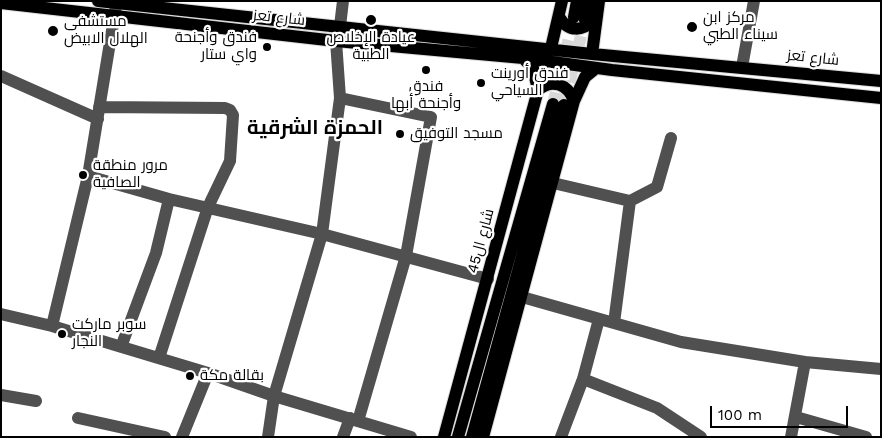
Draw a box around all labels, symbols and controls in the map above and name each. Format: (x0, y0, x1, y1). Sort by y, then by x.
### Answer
street label: شارع تعز (252, 6, 306, 30)
place label: مركز ابن سيناء الطبي (703, 9, 778, 44)
place label: مستشفى الهلال الابيض (64, 13, 148, 48)
marker: عيادة الإخلاص الطبية (364, 13, 378, 27)
marker: مركز ابن سيناء الطبي (685, 20, 699, 34)
marker: مستشفى الهلال الابيض (46, 24, 60, 38)
place label: فندق وأجنحة واي ستار (175, 29, 257, 64)
place label: عيادة الإخلاص الطبية (327, 29, 415, 64)
marker: فندق وأجنحة واي ستار (261, 41, 273, 53)
street label: شارع تعز (786, 46, 840, 70)
marker: فندق وأجنحة أبها (420, 64, 432, 76)
place label: فندق أورينت السياحي (491, 65, 569, 100)
marker: فندق أورينت السياحي (475, 77, 487, 89)
place label: فندق وأجنحة أبها (391, 78, 461, 113)
district label: الحمزة الشرقية (247, 116, 383, 140)
place label: مسجد التوفيق (410, 125, 503, 143)
marker: مسجد التوفيق (394, 128, 406, 140)
place label: مرور منطقة الصافية (93, 157, 168, 192)
marker: مرور منطقة الصافية (77, 169, 89, 181)
street label: شارع ال45 (464, 207, 498, 275)
place label: سوبر ماركت النجار (72, 316, 146, 351)
marker: سوبر ماركت النجار (56, 328, 68, 340)
place label: بقالة مكة (200, 367, 264, 385)
marker: بقالة مكة (184, 370, 196, 382)
scale bar (712, 396, 850, 428)
text: 100 m (718, 406, 762, 424)

